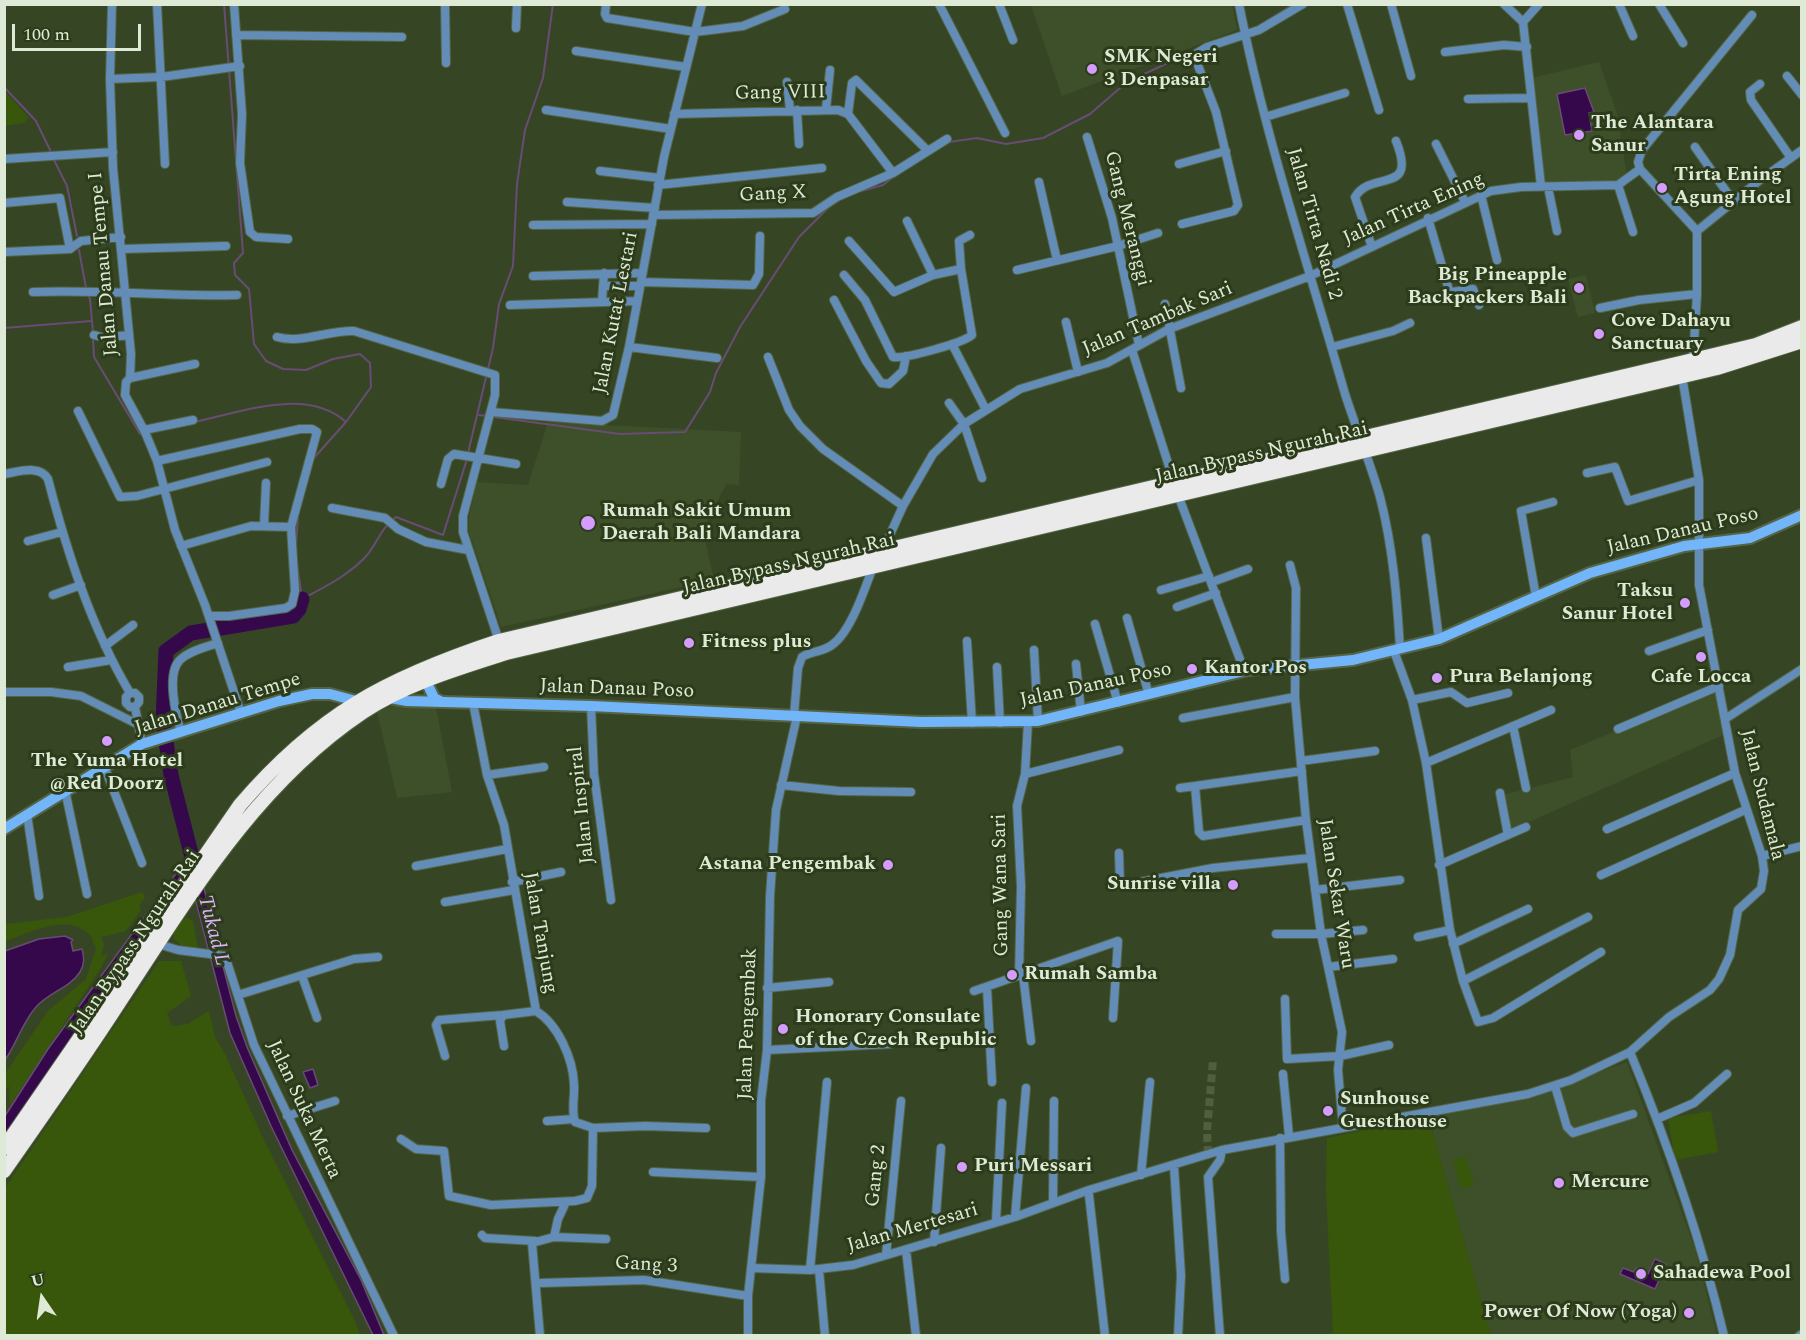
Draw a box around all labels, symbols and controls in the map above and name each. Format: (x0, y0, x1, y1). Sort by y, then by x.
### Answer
scale bar (15, 12, 144, 50)
text: 100 m (23, 21, 70, 48)
place label: SMK Negeri 3 Denpasar (1104, 46, 1218, 93)
marker: SMK Negeri 3 Denpasar (1085, 62, 1099, 76)
street label: Gang VIII (734, 81, 826, 107)
place label: The Alantara Sanur (1591, 112, 1714, 159)
marker: The Alantara Sanur (1572, 128, 1586, 142)
street label: Jalan Tirta Nadi 2 (1280, 145, 1346, 303)
street label: Gang Meranggi (1098, 149, 1154, 289)
place label: Tirta Ening Agung Hotel (1674, 164, 1792, 211)
street label: Jalan Tirta Ening (1340, 168, 1488, 252)
street label: Jalan Danau Tempe I (85, 171, 125, 357)
street label: Gang X (739, 181, 807, 209)
marker: Tirta Ening Agung Hotel (1655, 181, 1669, 195)
street label: Jalan Kutat Lestari (589, 230, 645, 396)
place label: Big Pineapple Backpackers Bali (1407, 264, 1567, 311)
street label: Jalan Tambak Sari (1079, 278, 1237, 362)
marker: Big Pineapple Backpackers Bali (1572, 281, 1586, 295)
place label: Cove Dahayu Sanctuary (1611, 310, 1731, 357)
marker: Cove Dahayu Sanctuary (1592, 327, 1606, 341)
street label: Jalan Bypass Ngurah Rai (1153, 418, 1371, 490)
place label: Rumah Sakit Umum Daerah Bali Mandara (602, 500, 801, 547)
street label: Jalan Danau Poso (1605, 503, 1761, 561)
marker: Rumah Sakit Umum Daerah Bali Mandara (579, 514, 597, 532)
street label: Jalan Bypass Ngurah Rai (680, 529, 898, 601)
place label: Taksu Sanur Hotel (1562, 580, 1673, 627)
marker: Taksu Sanur Hotel (1678, 596, 1692, 610)
place label: Fitness plus (701, 631, 811, 655)
marker: Fitness plus (682, 636, 696, 650)
marker: Cafe Locca (1694, 650, 1708, 664)
place label: Kantor Pos (1204, 657, 1307, 681)
street label: Jalan Danau Poso (1018, 658, 1174, 714)
marker: Kantor Pos (1185, 662, 1199, 676)
place label: Pura Belanjong (1449, 666, 1593, 690)
place label: Cafe Locca (1651, 666, 1751, 690)
street label: Jalan Danau Tempe (132, 668, 304, 742)
marker: Pura Belanjong (1430, 671, 1444, 685)
street label: Jalan Danau Poso (539, 675, 695, 705)
street label: Jalan Sudamala (1733, 727, 1789, 863)
marker: The Yuma Hotel @Red Doorz (100, 734, 114, 748)
street label: Jalan Inspiral (565, 745, 601, 865)
place label: The Yuma Hotel @Red Doorz (31, 750, 183, 797)
street label: Gang Wana Sari (989, 813, 1015, 957)
street label: Jalan Sekar Waru (1311, 817, 1359, 971)
street label: Jalan Bypass Ngurah Rai (65, 846, 207, 1040)
place label: Astana Pengembak (698, 853, 876, 877)
marker: Astana Pengembak (881, 858, 895, 872)
street label: Jalan Tanjung (516, 870, 562, 996)
place label: Sunrise villa (1107, 873, 1221, 897)
marker: Sunrise villa (1226, 878, 1240, 892)
water label: Tukad L (190, 893, 234, 969)
street label: Jalan Pengembak (734, 947, 764, 1101)
place label: Rumah Samba (1024, 963, 1158, 987)
marker: Rumah Samba (1005, 968, 1019, 982)
place label: Honorary Consulate of the Czech Republic (795, 1006, 997, 1053)
marker: Honorary Consulate of the Czech Republic (776, 1022, 790, 1036)
street label: Jalan Suka Merta (260, 1037, 346, 1183)
place label: Sunhouse Guesthouse (1340, 1088, 1447, 1135)
marker: Sunhouse Guesthouse (1321, 1104, 1335, 1118)
street label: Gang 2 (862, 1144, 892, 1208)
place label: Puri Messari (974, 1155, 1092, 1179)
marker: Puri Messari (955, 1160, 969, 1174)
place label: Mercure (1571, 1171, 1649, 1195)
marker: Mercure (1552, 1176, 1566, 1190)
street label: Jalan Mertesari (845, 1199, 981, 1259)
street label: Gang 3 (614, 1252, 678, 1280)
place label: Sahadewa Pool (1653, 1262, 1791, 1286)
text: U (29, 1267, 47, 1294)
marker: Sahadewa Pool (1634, 1267, 1648, 1281)
north arrow (12, 1268, 72, 1328)
place label: Power Of Now (Yoga) (1484, 1301, 1677, 1325)
marker: Power Of Now (Yoga) (1682, 1306, 1696, 1320)

